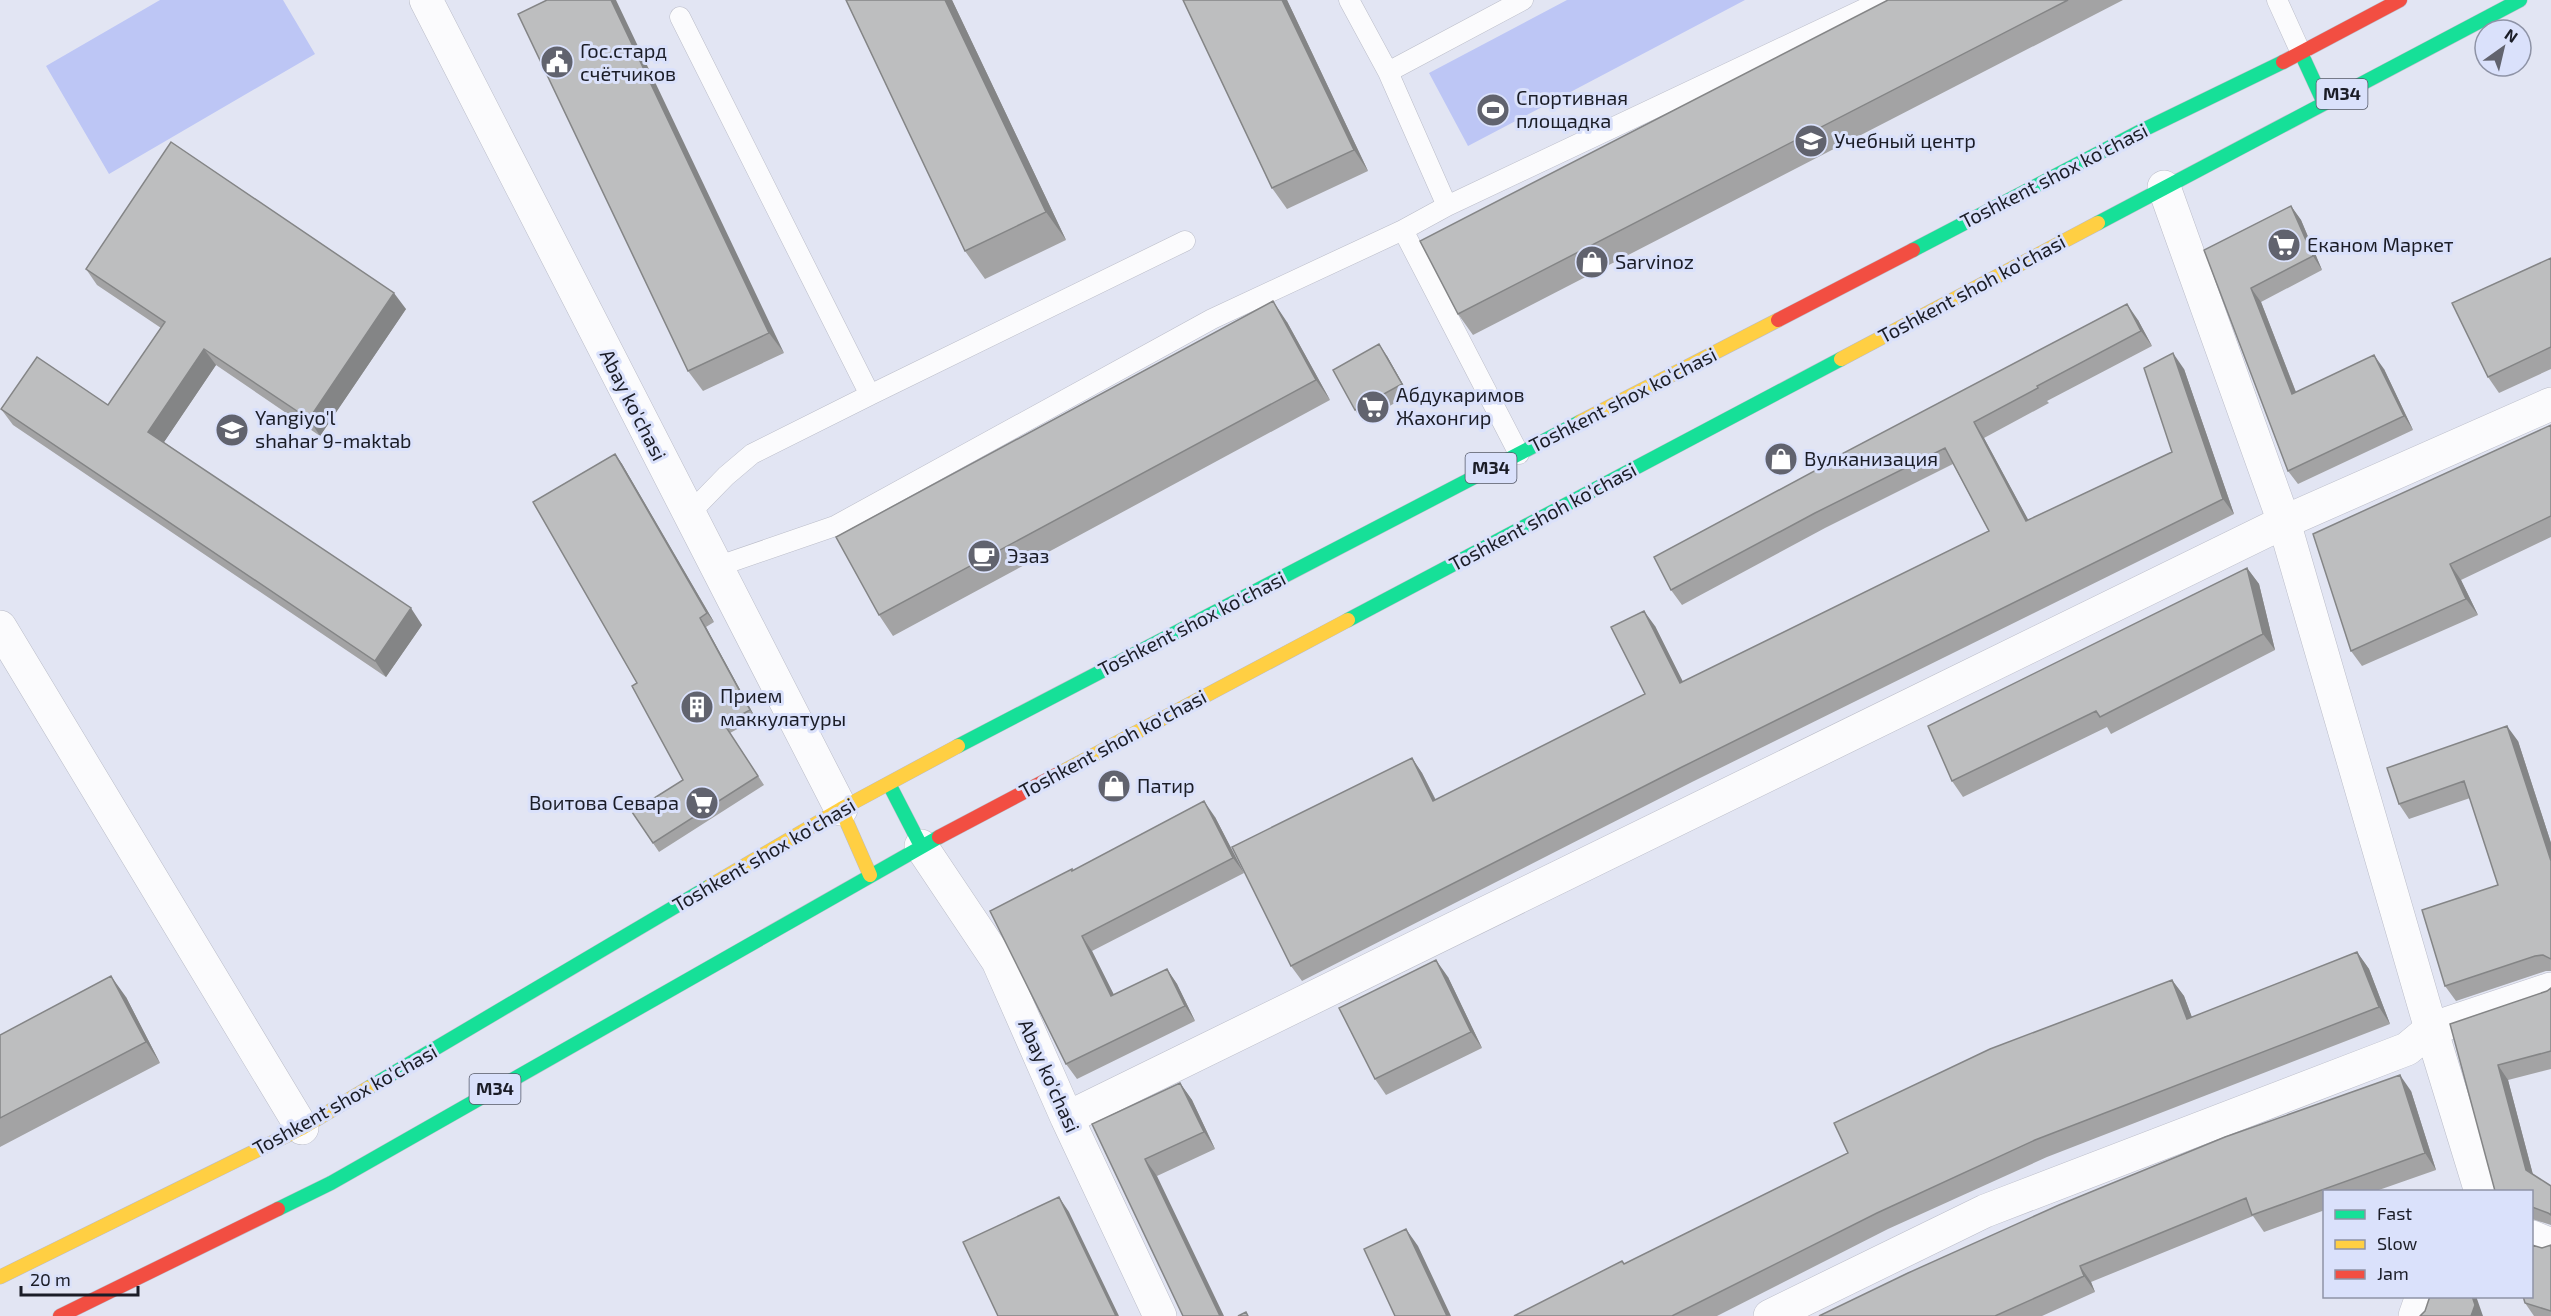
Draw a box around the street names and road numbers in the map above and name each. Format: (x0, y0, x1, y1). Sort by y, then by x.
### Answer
road number: M34 (2316, 79, 2368, 109)
street label: Toshkent shox ko'chasi (1956, 117, 2151, 233)
street label: Toshkent shoh ko'chasi (1874, 229, 2069, 348)
street label: Toshkent shox ko'chasi (1525, 341, 1720, 457)
street label: Abay ko'chasi (596, 345, 672, 464)
road number: M34 (1466, 453, 1516, 483)
street label: Toshkent shoh ko'chasi (1445, 457, 1640, 576)
street label: Toshkent shox ko'chasi (1094, 565, 1289, 681)
street label: Toshkent shoh ko'chasi (1015, 684, 1210, 803)
street label: Toshkent shox ko'chasi (668, 792, 859, 916)
street label: Abay ko'chasi (1014, 1015, 1086, 1136)
street label: Toshkent shox ko'chasi (248, 1038, 441, 1160)
road number: M34 (470, 1074, 520, 1104)

